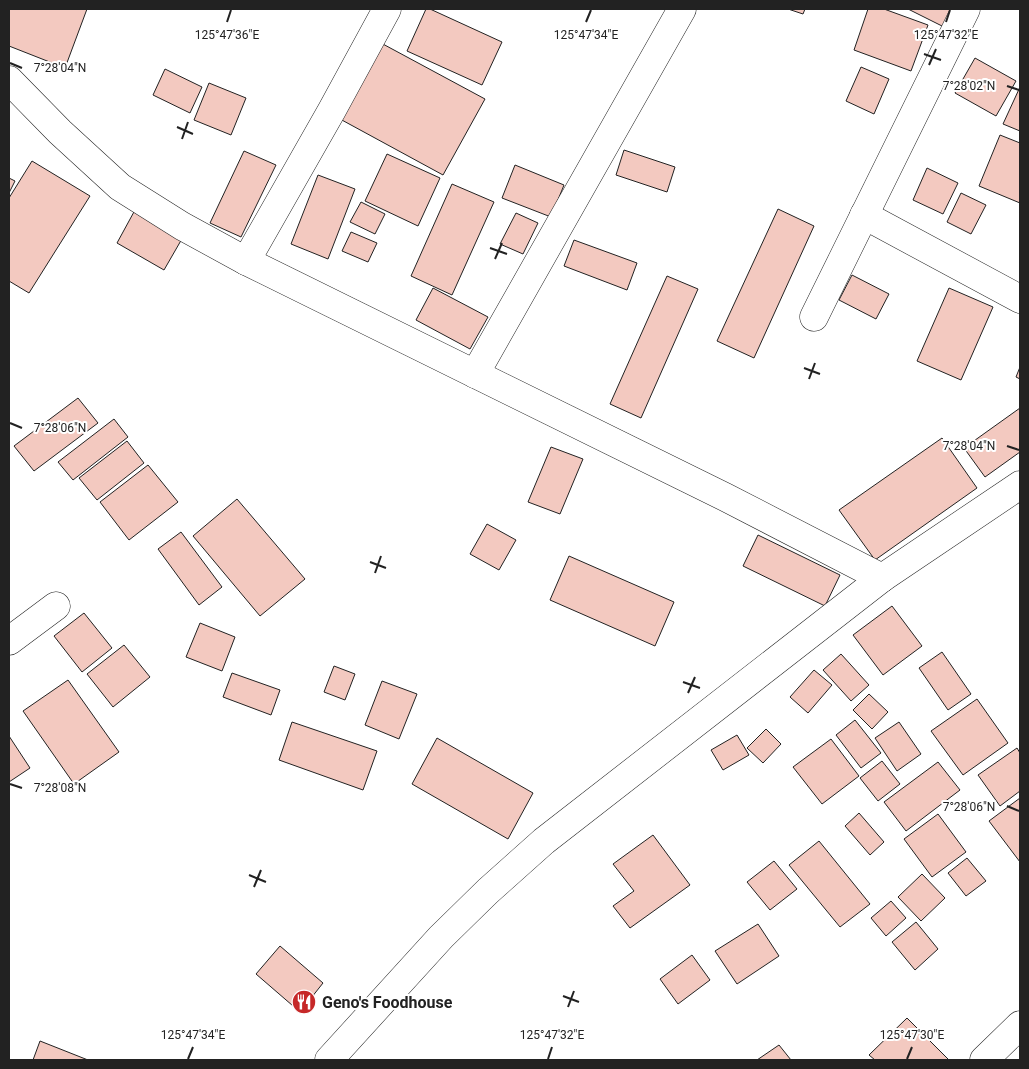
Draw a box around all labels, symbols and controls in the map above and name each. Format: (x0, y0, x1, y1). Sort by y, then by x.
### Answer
text: 125°47'36"E (195, 28, 259, 42)
text: 125°47'34"E (554, 28, 618, 42)
text: 125°47'32"E (914, 28, 978, 42)
text: 7°28'04"N (34, 61, 86, 75)
text: 7°28'02"N (943, 79, 995, 93)
text: 7°28'06"N (34, 421, 86, 435)
text: 7°28'04"N (943, 439, 995, 453)
text: 7°28'08"N (34, 781, 86, 795)
text: 7°28'06"N (943, 800, 995, 814)
restaurant icon: Geno's Foodhouse (291, 989, 317, 1015)
place label: Geno's Foodhouse (322, 993, 453, 1012)
text: 125°47'34"E (161, 1028, 225, 1042)
text: 125°47'32"E (520, 1028, 584, 1042)
text: 125°47'30"E (880, 1028, 944, 1042)

